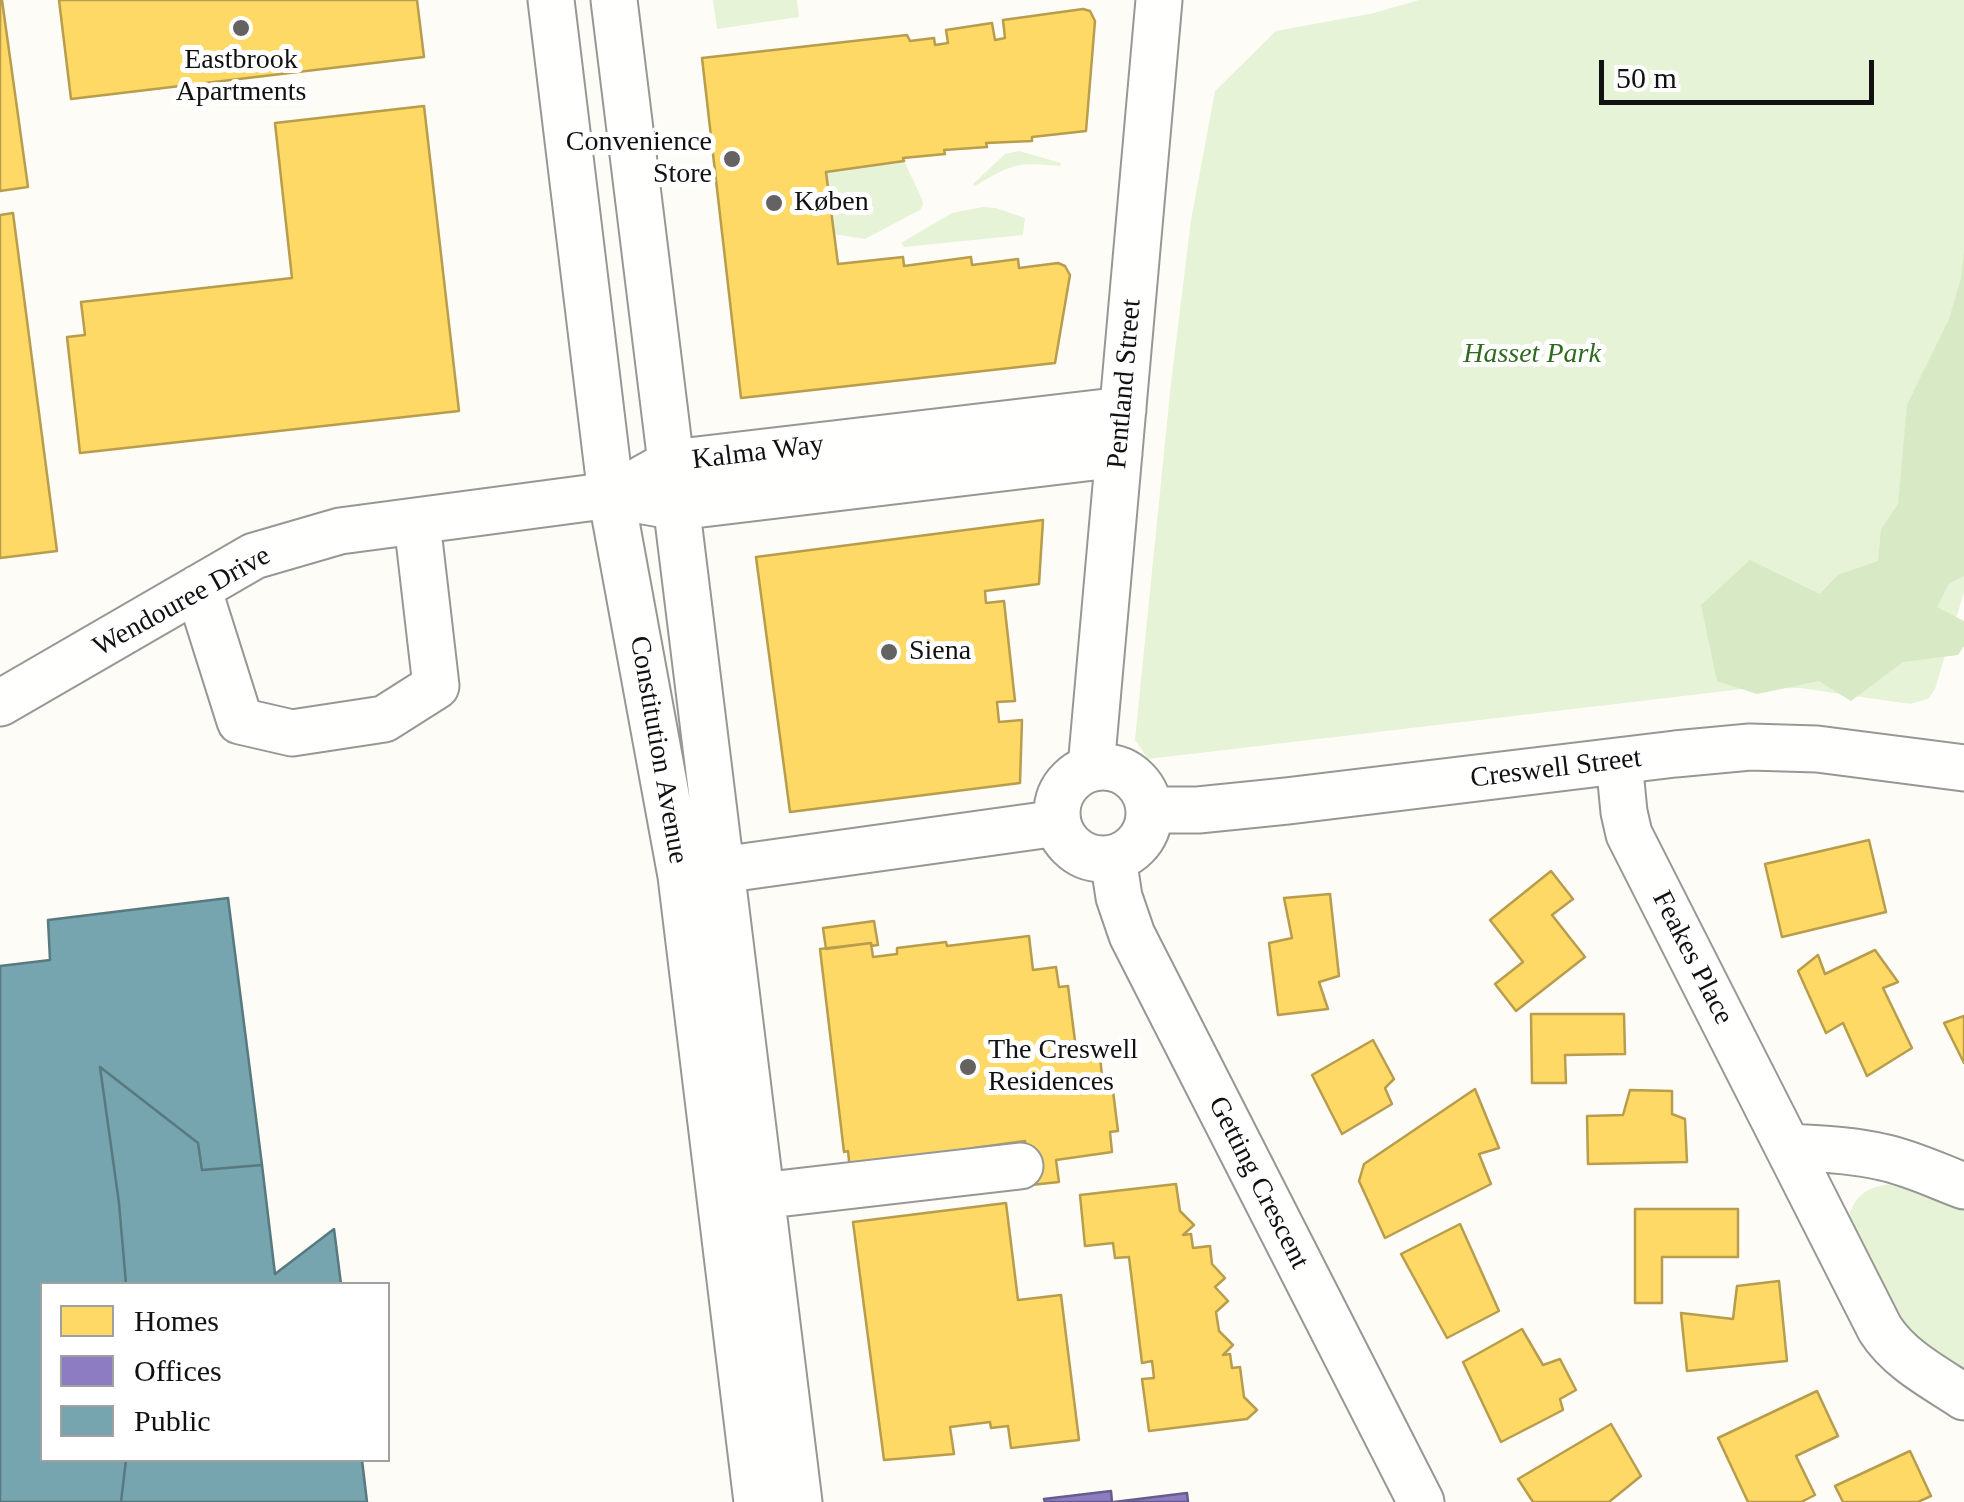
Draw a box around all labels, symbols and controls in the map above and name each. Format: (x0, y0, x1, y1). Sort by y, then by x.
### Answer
marker: Eastbrook Apartments (230, 17, 252, 39)
scale bar (1604, 40, 1879, 102)
place label: Eastbrook Apartments (176, 44, 306, 110)
text: 50 m (1616, 61, 1677, 94)
place label: Convenience Store (566, 126, 712, 192)
marker: Convenience Store (721, 148, 743, 170)
place label: Køben (794, 186, 869, 220)
marker: Køben (763, 192, 785, 214)
street label: Pentland Street (1101, 298, 1149, 470)
park label: Hasset Park (1463, 338, 1601, 372)
street label: Kalma Way (690, 428, 826, 478)
street label: Wendouree Drive (87, 539, 277, 665)
street label: Constitution Avenue (621, 634, 695, 866)
place label: Siena (909, 635, 971, 669)
marker: Siena (878, 641, 900, 663)
street label: Creswell Street (1469, 742, 1643, 796)
street label: Feakes Place (1644, 886, 1740, 1030)
place label: The Creswell Residences (988, 1034, 1138, 1100)
marker: The Creswell Residences (957, 1056, 979, 1078)
street label: Getting Crescent (1200, 1091, 1316, 1275)
legend (40, 1282, 390, 1462)
text: Homes (134, 1304, 219, 1337)
text: Offices (134, 1354, 222, 1387)
text: Public (134, 1404, 211, 1437)

